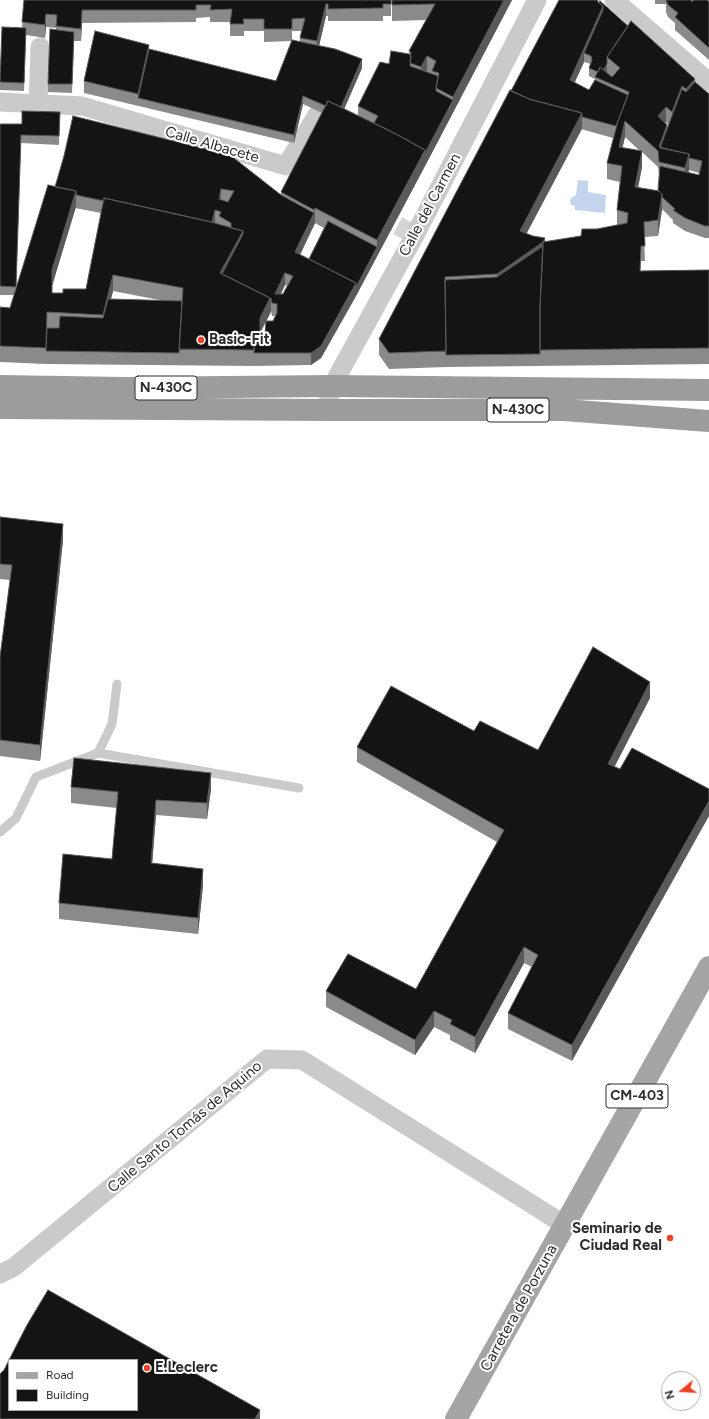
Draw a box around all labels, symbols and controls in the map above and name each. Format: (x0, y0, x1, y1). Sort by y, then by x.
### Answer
street label: Calle Albacete (163, 123, 261, 167)
street label: Calle del Carmen (395, 151, 465, 259)
place label: Basic-Fit (209, 331, 270, 349)
marker: Basic-Fit (196, 335, 206, 345)
road number: N-430C (135, 376, 197, 400)
road number: N-430C (487, 398, 549, 422)
street label: Calle Santo Tomás de Aquino (104, 1057, 266, 1197)
road number: CM-403 (606, 1084, 668, 1108)
place label: Seminario de Ciudad Real (572, 1220, 662, 1255)
marker: Seminario de Ciudad Real (665, 1233, 675, 1243)
street label: Carretera de Porzuna (477, 1242, 561, 1374)
legend (8, 1359, 138, 1411)
place label: E.Leclerc (155, 1359, 218, 1377)
marker: E.Leclerc (142, 1363, 152, 1373)
text: Road (46, 1368, 74, 1382)
north arrow (661, 1371, 701, 1411)
text: Building (46, 1388, 89, 1402)
text: N (663, 1389, 678, 1401)

